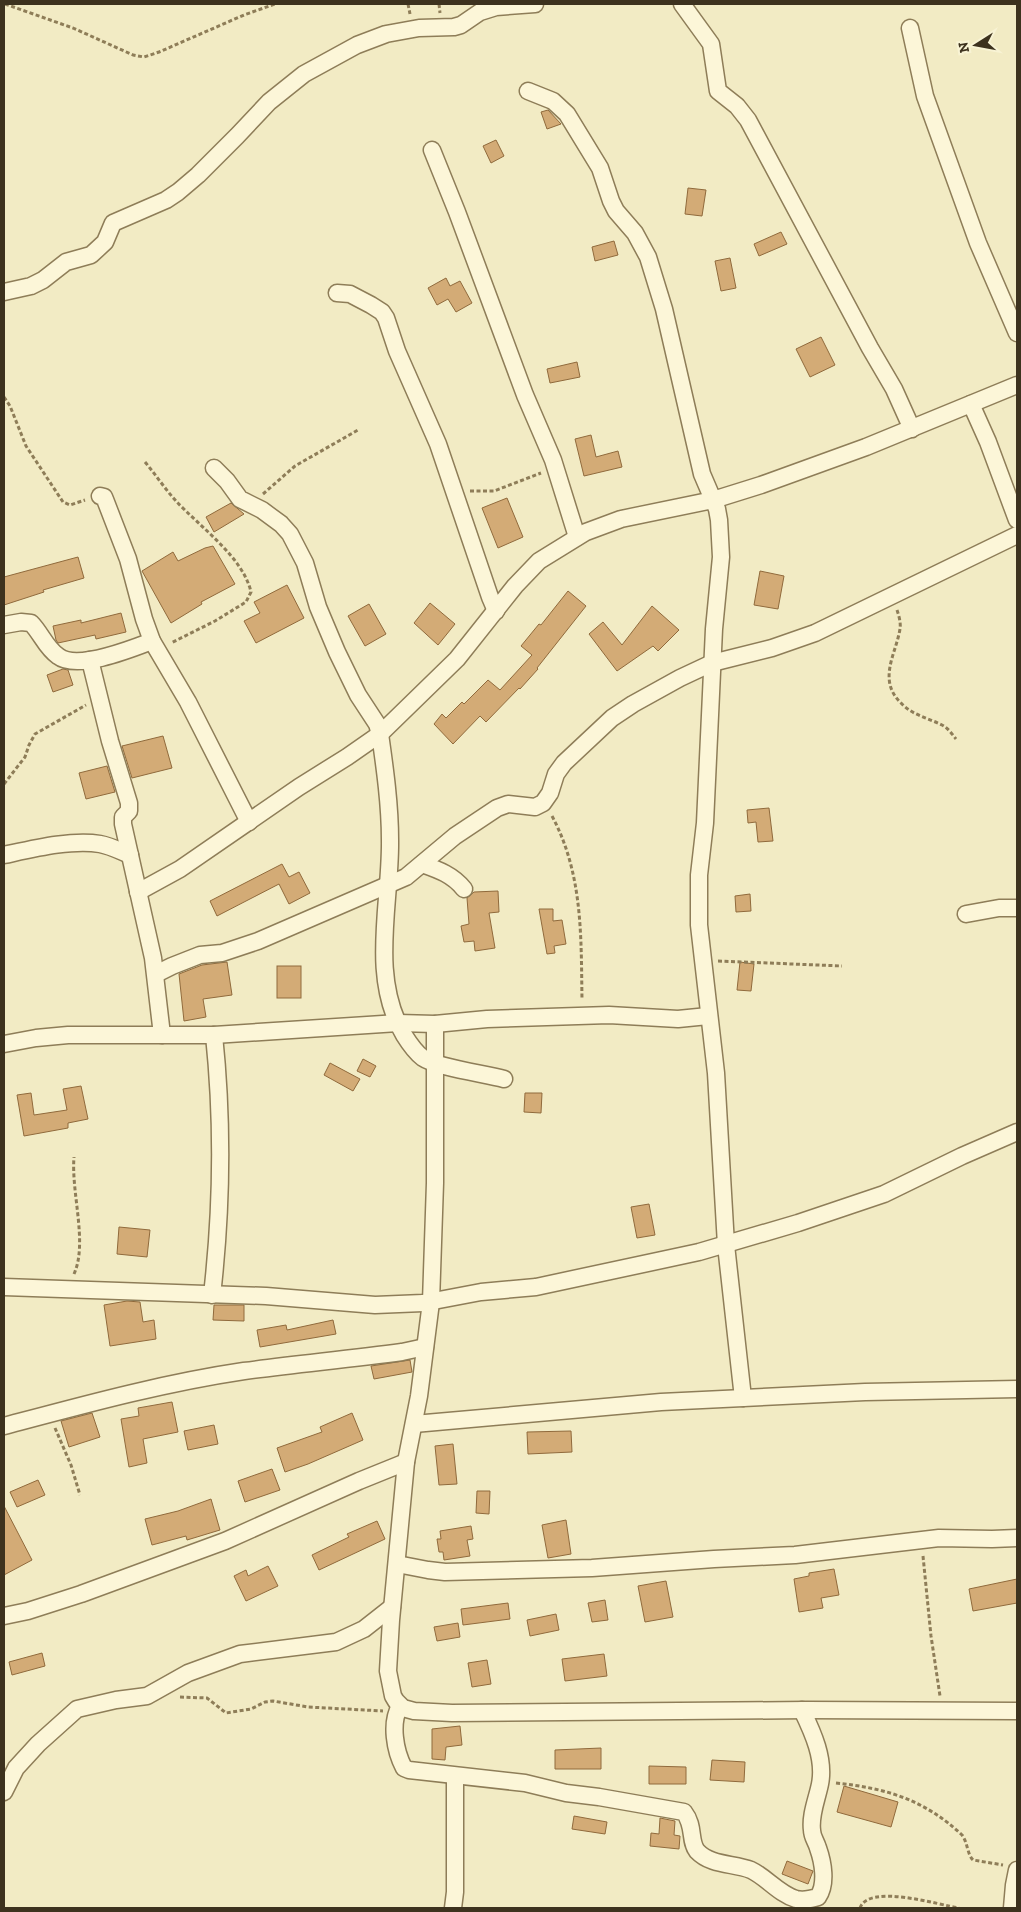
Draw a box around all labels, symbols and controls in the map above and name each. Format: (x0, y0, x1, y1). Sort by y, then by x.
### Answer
north arrow (951, 20, 1001, 70)
text: N (954, 40, 973, 54)

